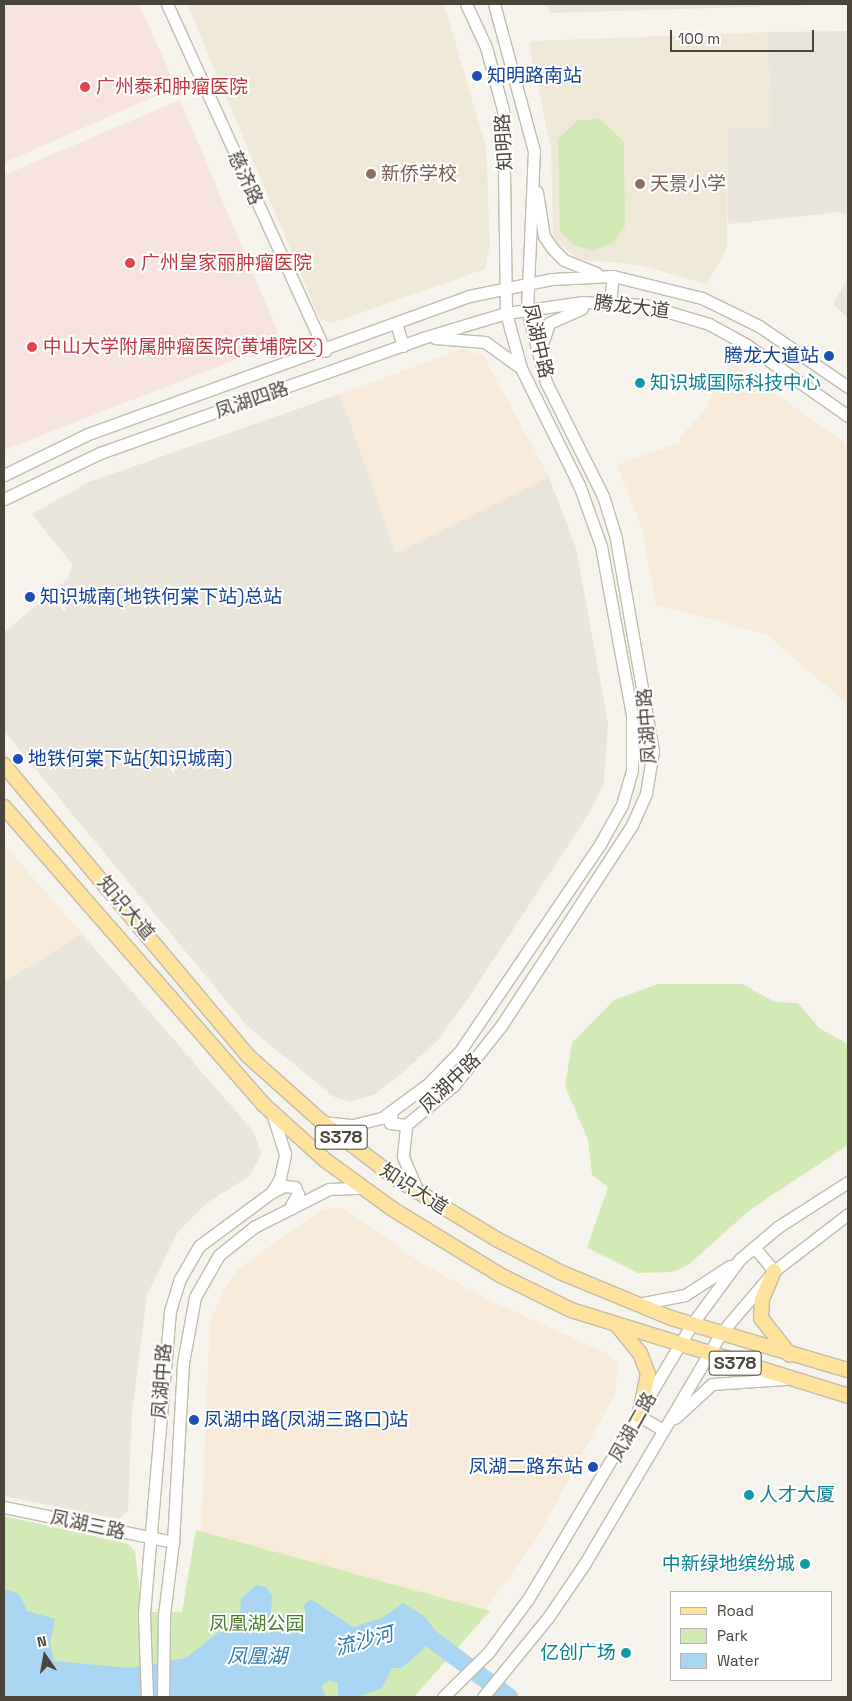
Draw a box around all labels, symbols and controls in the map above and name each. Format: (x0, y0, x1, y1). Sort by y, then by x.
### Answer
scale bar (672, 20, 816, 52)
text: 100 m (678, 29, 720, 48)
place label: 知明路南站 (487, 65, 582, 87)
marker: 知明路南站 (471, 70, 483, 82)
place label: 广州泰和肿瘤医院 (96, 76, 248, 98)
marker: 广州泰和肿瘤医院 (78, 80, 92, 94)
street label: 知明路 (491, 113, 517, 171)
street label: 慈济路 (223, 147, 267, 209)
place label: 新侨学校 (381, 163, 457, 185)
marker: 新侨学校 (365, 168, 377, 180)
place label: 天景小学 (650, 173, 726, 195)
marker: 天景小学 (634, 178, 646, 190)
place label: 广州皇家丽肿瘤医院 (141, 252, 312, 274)
marker: 广州皇家丽肿瘤医院 (123, 256, 137, 270)
street label: 腾龙大道 (593, 291, 671, 323)
street label: 凤湖中路 (518, 301, 558, 381)
place label: 中山大学附属肿瘤医院(黄埔院区) (43, 336, 323, 358)
marker: 中山大学附属肿瘤医院(黄埔院区) (25, 340, 39, 354)
place label: 腾龙大道站 (724, 345, 819, 367)
marker: 腾龙大道站 (823, 350, 835, 362)
place label: 知识城国际科技中心 (650, 372, 821, 394)
street label: 凤湖四路 (212, 377, 292, 423)
marker: 知识城国际科技中心 (634, 377, 646, 389)
place label: 知识城南(地铁何棠下站)总站 (40, 586, 282, 608)
marker: 知识城南(地铁何棠下站)总站 (24, 591, 36, 603)
street label: 凤湖中路 (633, 687, 661, 765)
place label: 地铁何棠下站(知识城南) (28, 748, 232, 770)
marker: 地铁何棠下站(知识城南) (12, 753, 24, 765)
street label: 知识大道 (93, 872, 159, 944)
street label: 凤湖中路 (415, 1048, 485, 1118)
road number: S378 (314, 1122, 368, 1152)
street label: 知识大道 (376, 1159, 452, 1219)
street label: 凤湖中路 (148, 1342, 176, 1420)
road number: S378 (708, 1348, 762, 1379)
street label: 凤湖二路 (605, 1388, 661, 1466)
place label: 凤湖中路(凤湖三路口)站 (204, 1409, 408, 1431)
marker: 凤湖中路(凤湖三路口)站 (188, 1414, 200, 1426)
place label: 凤湖二路东站 (469, 1456, 583, 1478)
marker: 凤湖二路东站 (587, 1461, 599, 1473)
place label: 人才大厦 (759, 1484, 835, 1506)
marker: 人才大厦 (743, 1489, 755, 1501)
street label: 凤湖三路 (48, 1506, 128, 1544)
place label: 中新绿地缤纷城 (662, 1553, 795, 1575)
marker: 中新绿地缤纷城 (799, 1558, 811, 1570)
legend (670, 1591, 832, 1681)
text: Road (717, 1601, 754, 1620)
park label: 凤凰湖公园 (210, 1613, 304, 1635)
water label: 流沙河 (332, 1622, 396, 1660)
text: Park (717, 1626, 748, 1645)
north arrow (20, 1631, 70, 1681)
text: N (35, 1632, 48, 1651)
place label: 亿创广场 (540, 1642, 616, 1664)
water label: 凤凰湖 (227, 1644, 287, 1668)
marker: 亿创广场 (620, 1647, 632, 1659)
text: Water (717, 1651, 759, 1670)

